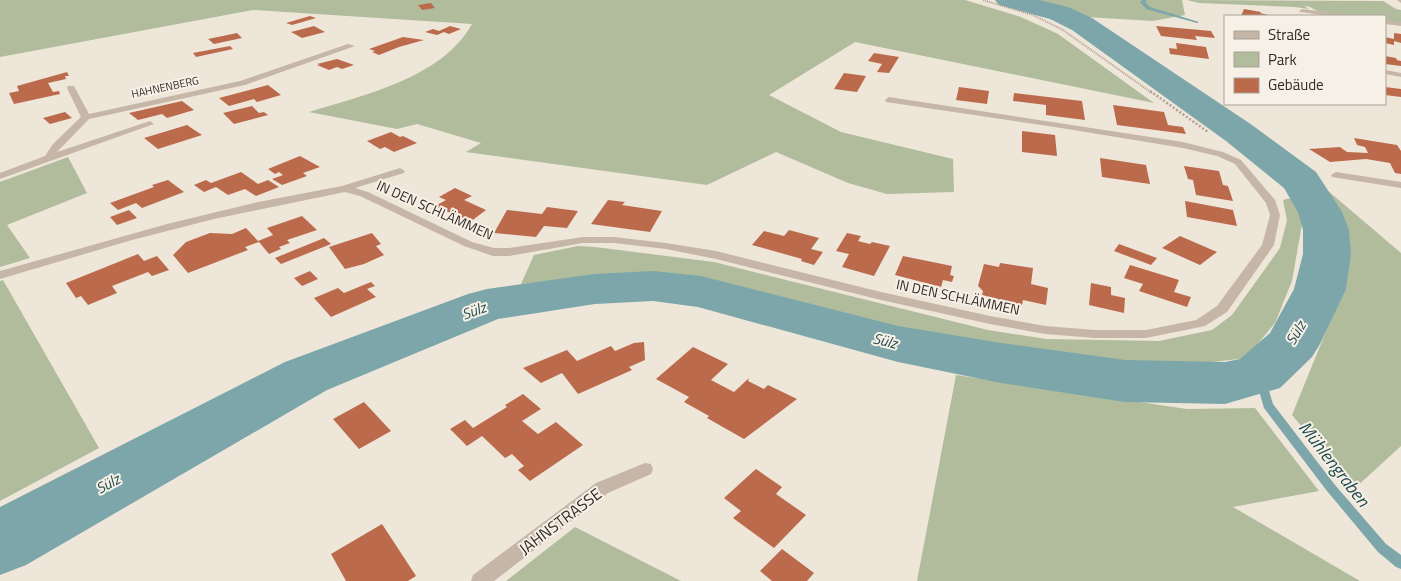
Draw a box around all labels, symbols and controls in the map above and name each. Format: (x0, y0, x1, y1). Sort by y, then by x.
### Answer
legend (1224, 15, 1386, 105)
text: Straße (1268, 23, 1310, 46)
text: Park (1268, 48, 1297, 71)
street label: HAHNENBERG (130, 72, 201, 102)
text: Gebäude (1268, 73, 1324, 96)
street label: IN DEN SCHLÄMMEN (374, 174, 497, 245)
street label: IN DEN SCHLÄMMEN (894, 273, 1022, 320)
water label: Sülz (458, 295, 491, 326)
water label: Sülz (1279, 315, 1313, 349)
water label: Sülz (870, 326, 901, 355)
water label: Mühlengraben (1292, 415, 1377, 513)
water label: Sülz (91, 467, 126, 500)
street label: JAHNSTRASSE (514, 482, 607, 560)

